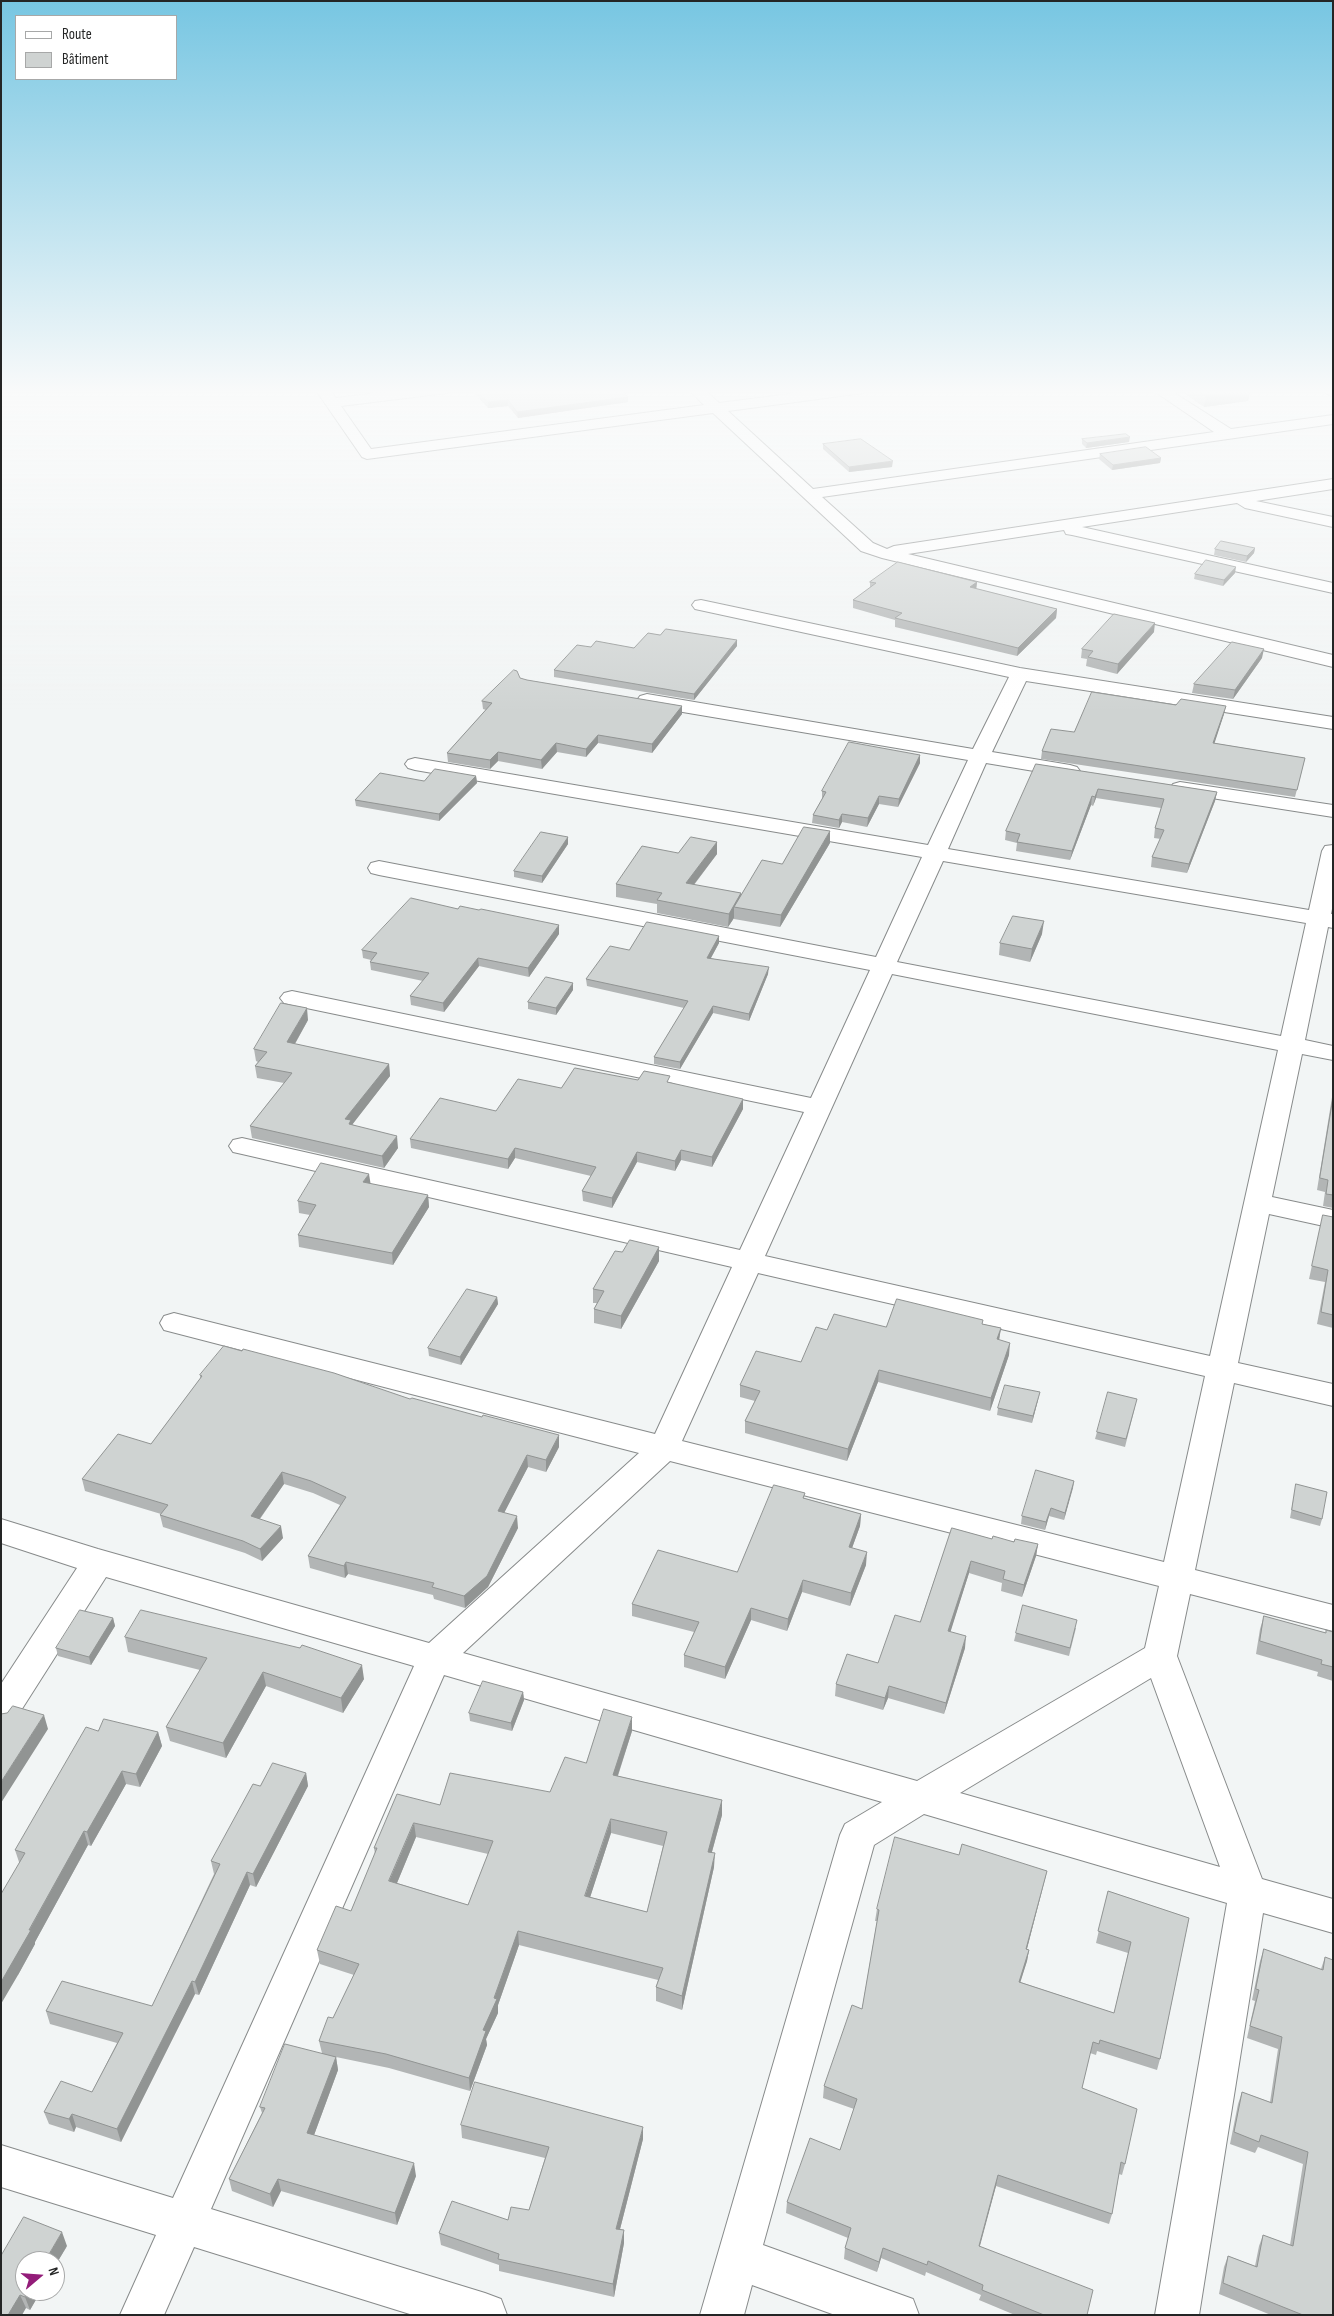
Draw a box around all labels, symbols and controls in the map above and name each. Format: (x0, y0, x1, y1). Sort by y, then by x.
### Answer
legend (15, 15, 178, 80)
text: Route (62, 25, 92, 44)
text: Bâtiment (62, 50, 109, 69)
north arrow (15, 2251, 65, 2301)
text: N (45, 2265, 63, 2278)

